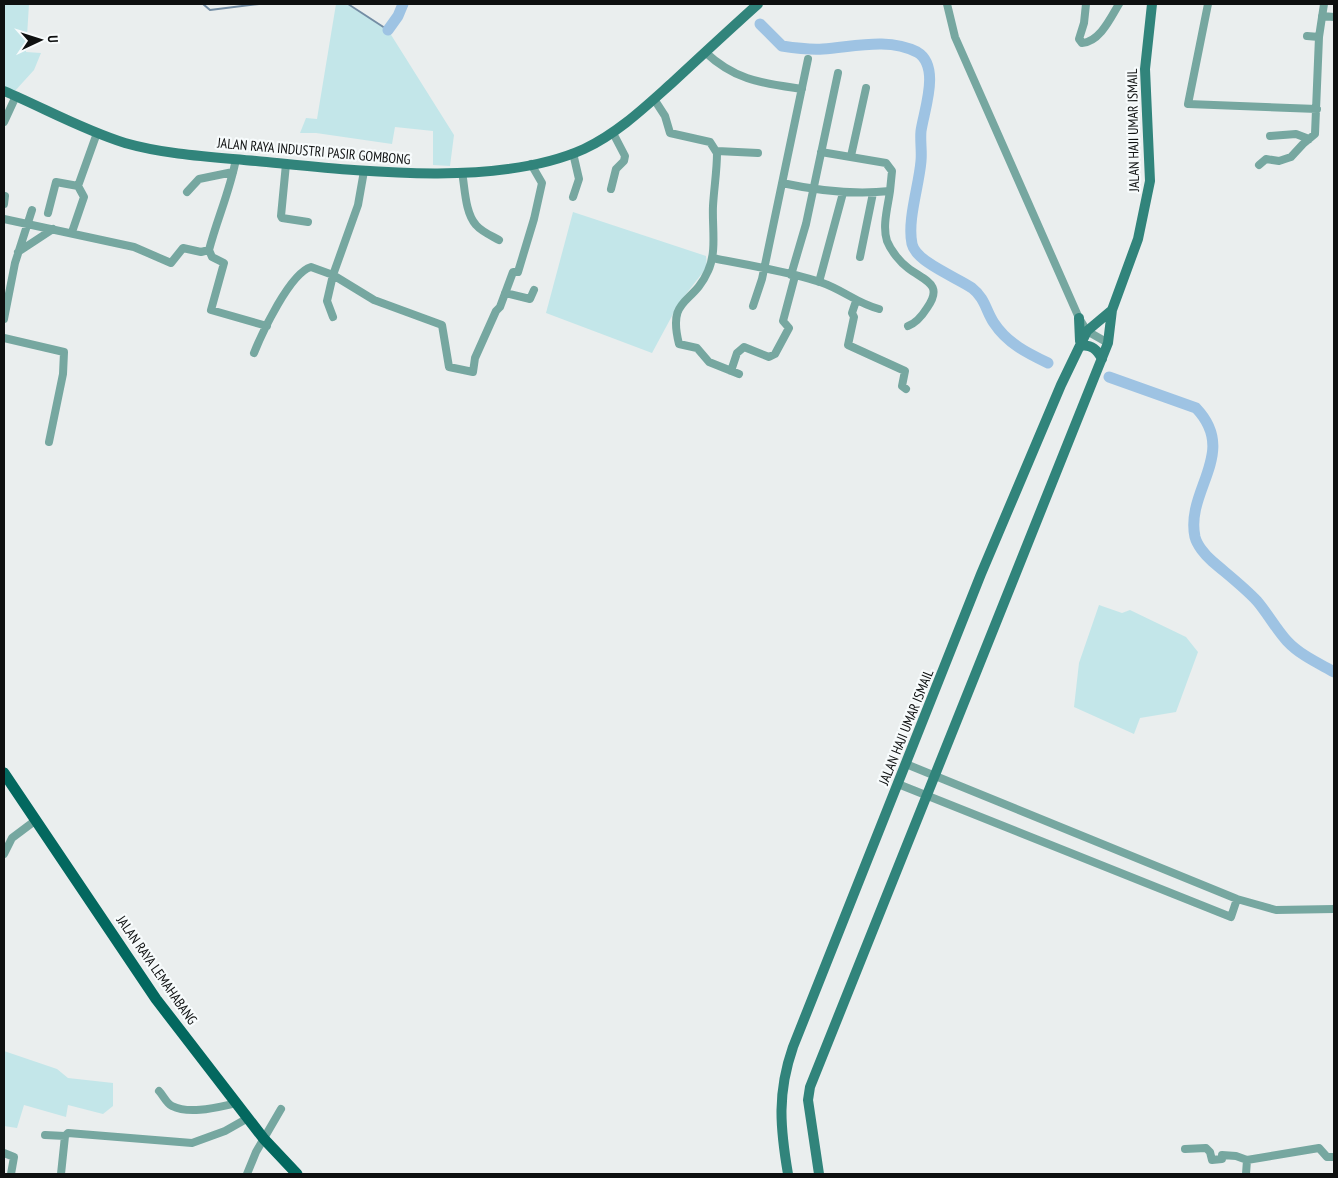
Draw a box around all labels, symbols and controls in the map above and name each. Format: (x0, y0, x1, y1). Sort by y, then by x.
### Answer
north arrow (15, 15, 65, 65)
text: U (44, 35, 62, 43)
street label: JALAN HAJI UMAR ISMAIL (1123, 68, 1143, 193)
street label: JALAN RAYA INDUSTRI PASIR GOMBONG (216, 133, 411, 168)
street label: JALAN HAJI UMAR ISMAIL (874, 666, 937, 788)
street label: JALAN RAYA LEMAHABANG (112, 911, 201, 1028)

